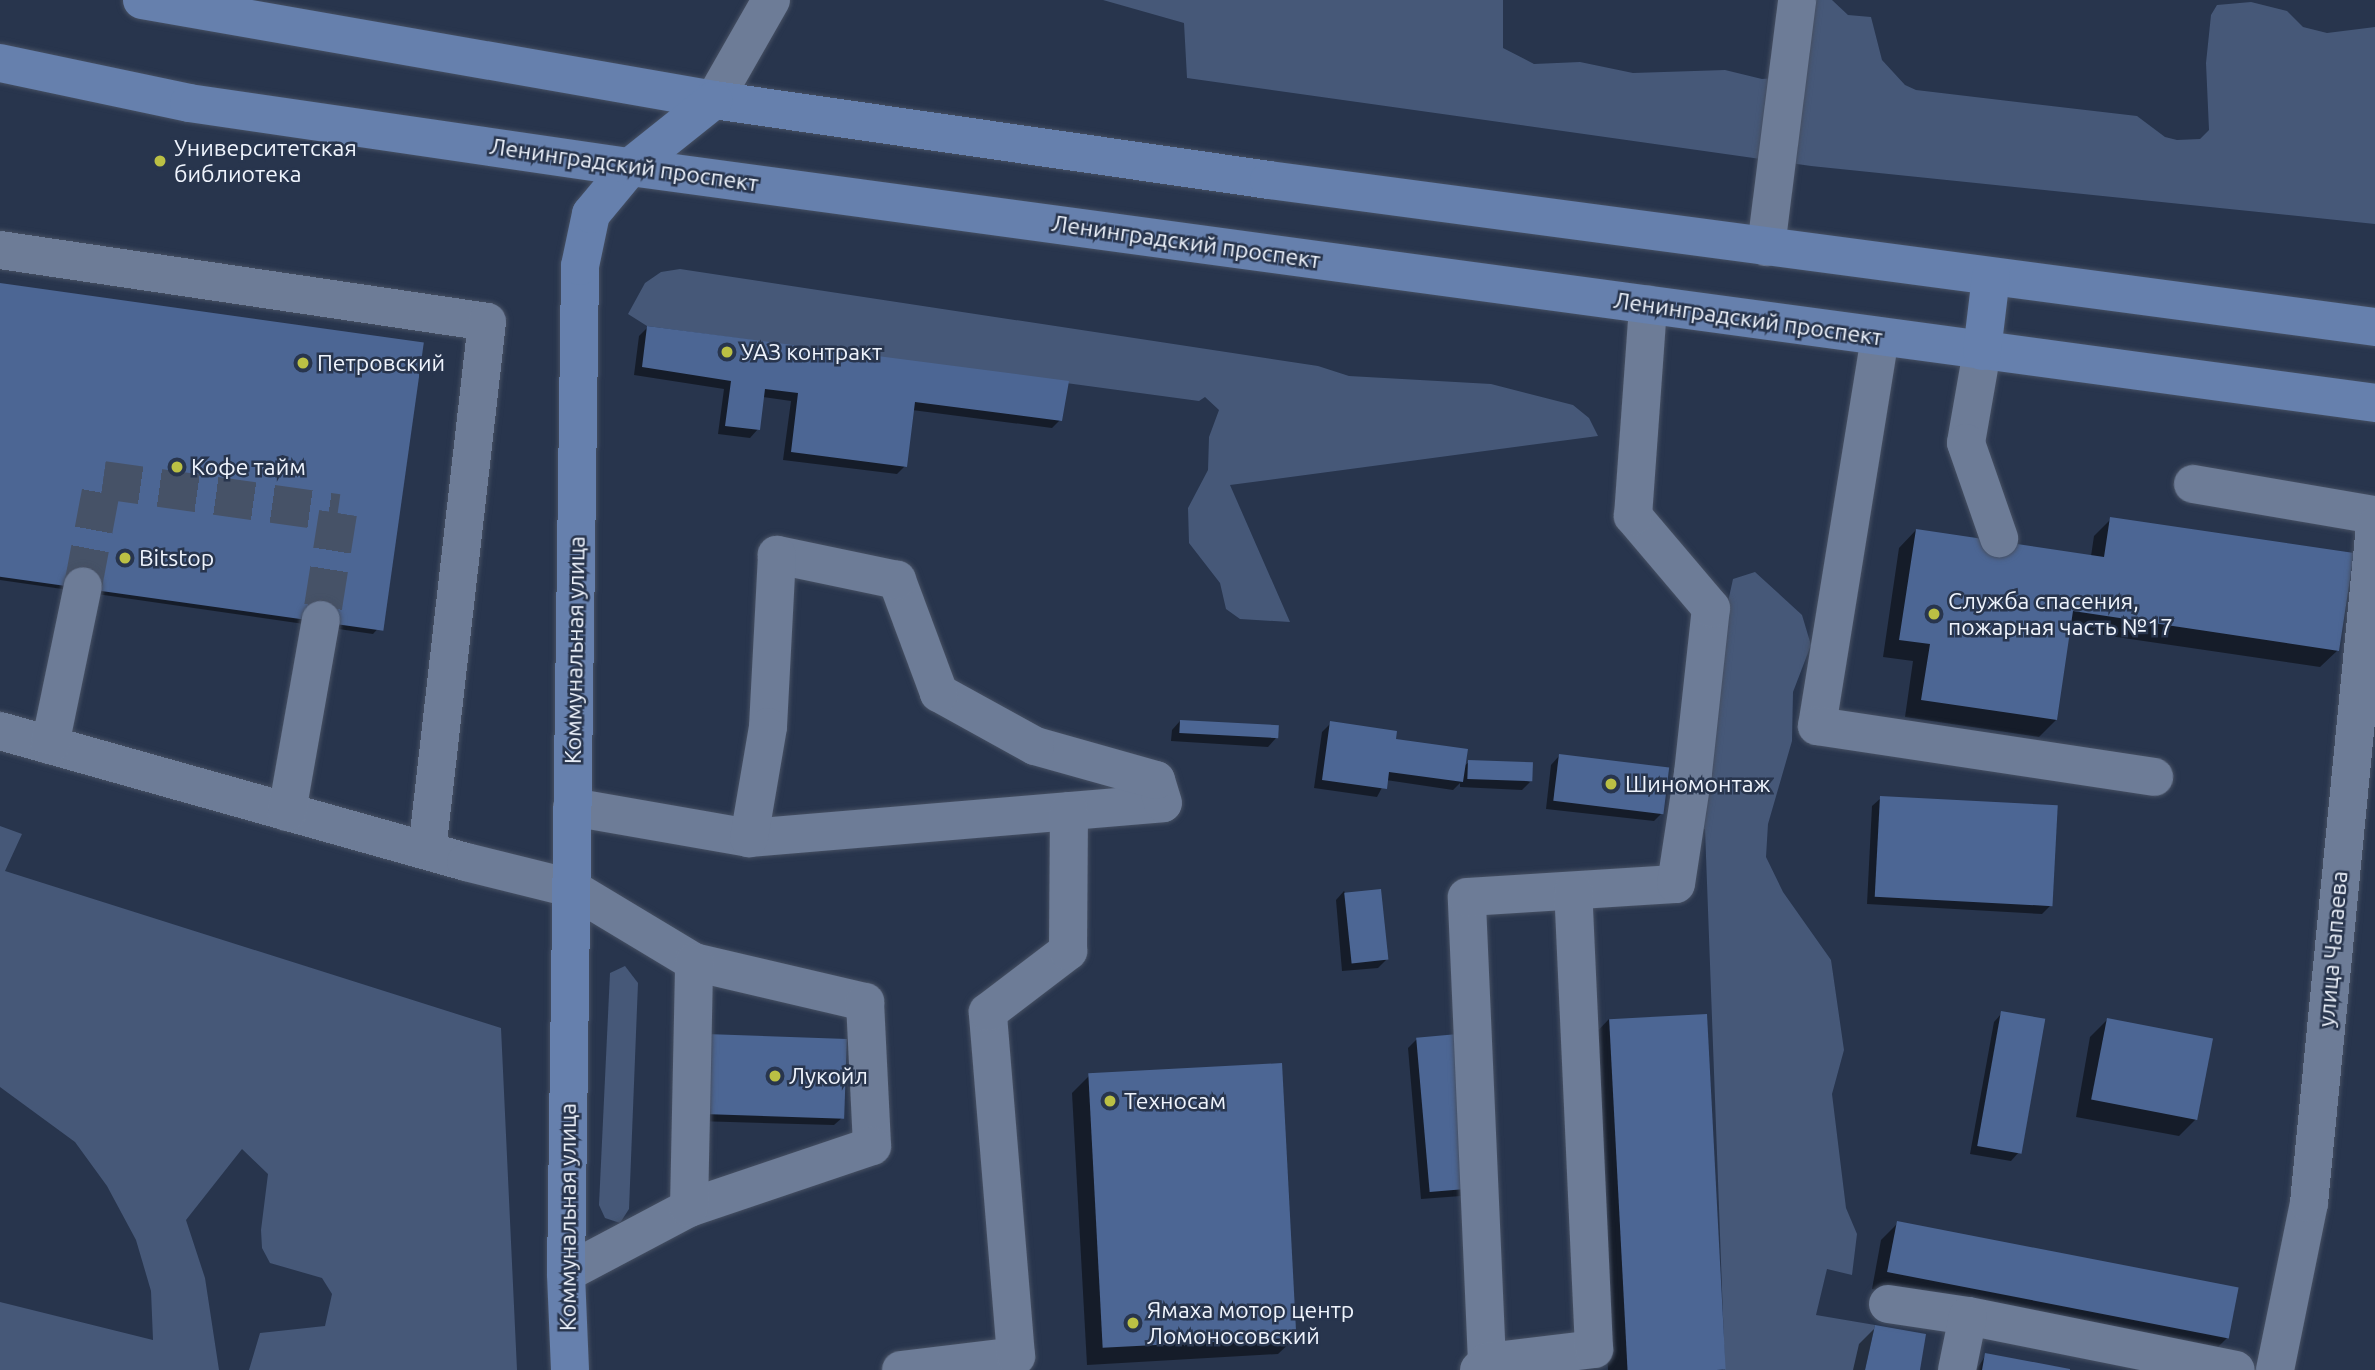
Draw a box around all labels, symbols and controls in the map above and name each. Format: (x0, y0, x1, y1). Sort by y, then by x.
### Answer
street label: Ленинградский проспект (488, 132, 760, 198)
place label: Университетская библиотека (174, 134, 357, 188)
marker: Университетская библиотека (152, 153, 168, 169)
street label: Ленинградский проспект (1050, 209, 1322, 275)
street label: Ленинградский проспект (1612, 286, 1884, 352)
place label: УАЗ контракт (741, 338, 882, 366)
marker: УАЗ контракт (719, 344, 735, 360)
place label: Петровский (317, 349, 445, 377)
marker: Петровский (295, 355, 311, 371)
place label: Кофе тайм (191, 453, 306, 481)
marker: Кофе тайм (169, 459, 185, 475)
street label: Коммунальная улица (559, 536, 591, 764)
place label: Bitstop (139, 544, 214, 572)
marker: Bitstop (117, 550, 133, 566)
place label: Служба спасения, пожарная часть №17 (1948, 587, 2173, 641)
marker: Служба спасения, пожарная часть №17 (1926, 606, 1942, 622)
place label: Шиномонтаж (1625, 770, 1771, 798)
marker: Шиномонтаж (1603, 776, 1619, 792)
street label: улица Чапаева (2312, 870, 2354, 1028)
place label: Лукойл (789, 1062, 868, 1090)
marker: Лукойл (767, 1068, 783, 1084)
place label: Техносам (1124, 1087, 1226, 1115)
marker: Техносам (1102, 1093, 1118, 1109)
street label: Коммунальная улица (554, 1103, 582, 1331)
place label: Ямаха мотор центр Ломоносовский (1147, 1296, 1354, 1350)
marker: Ямаха мотор центр Ломоносовский (1125, 1315, 1141, 1331)

